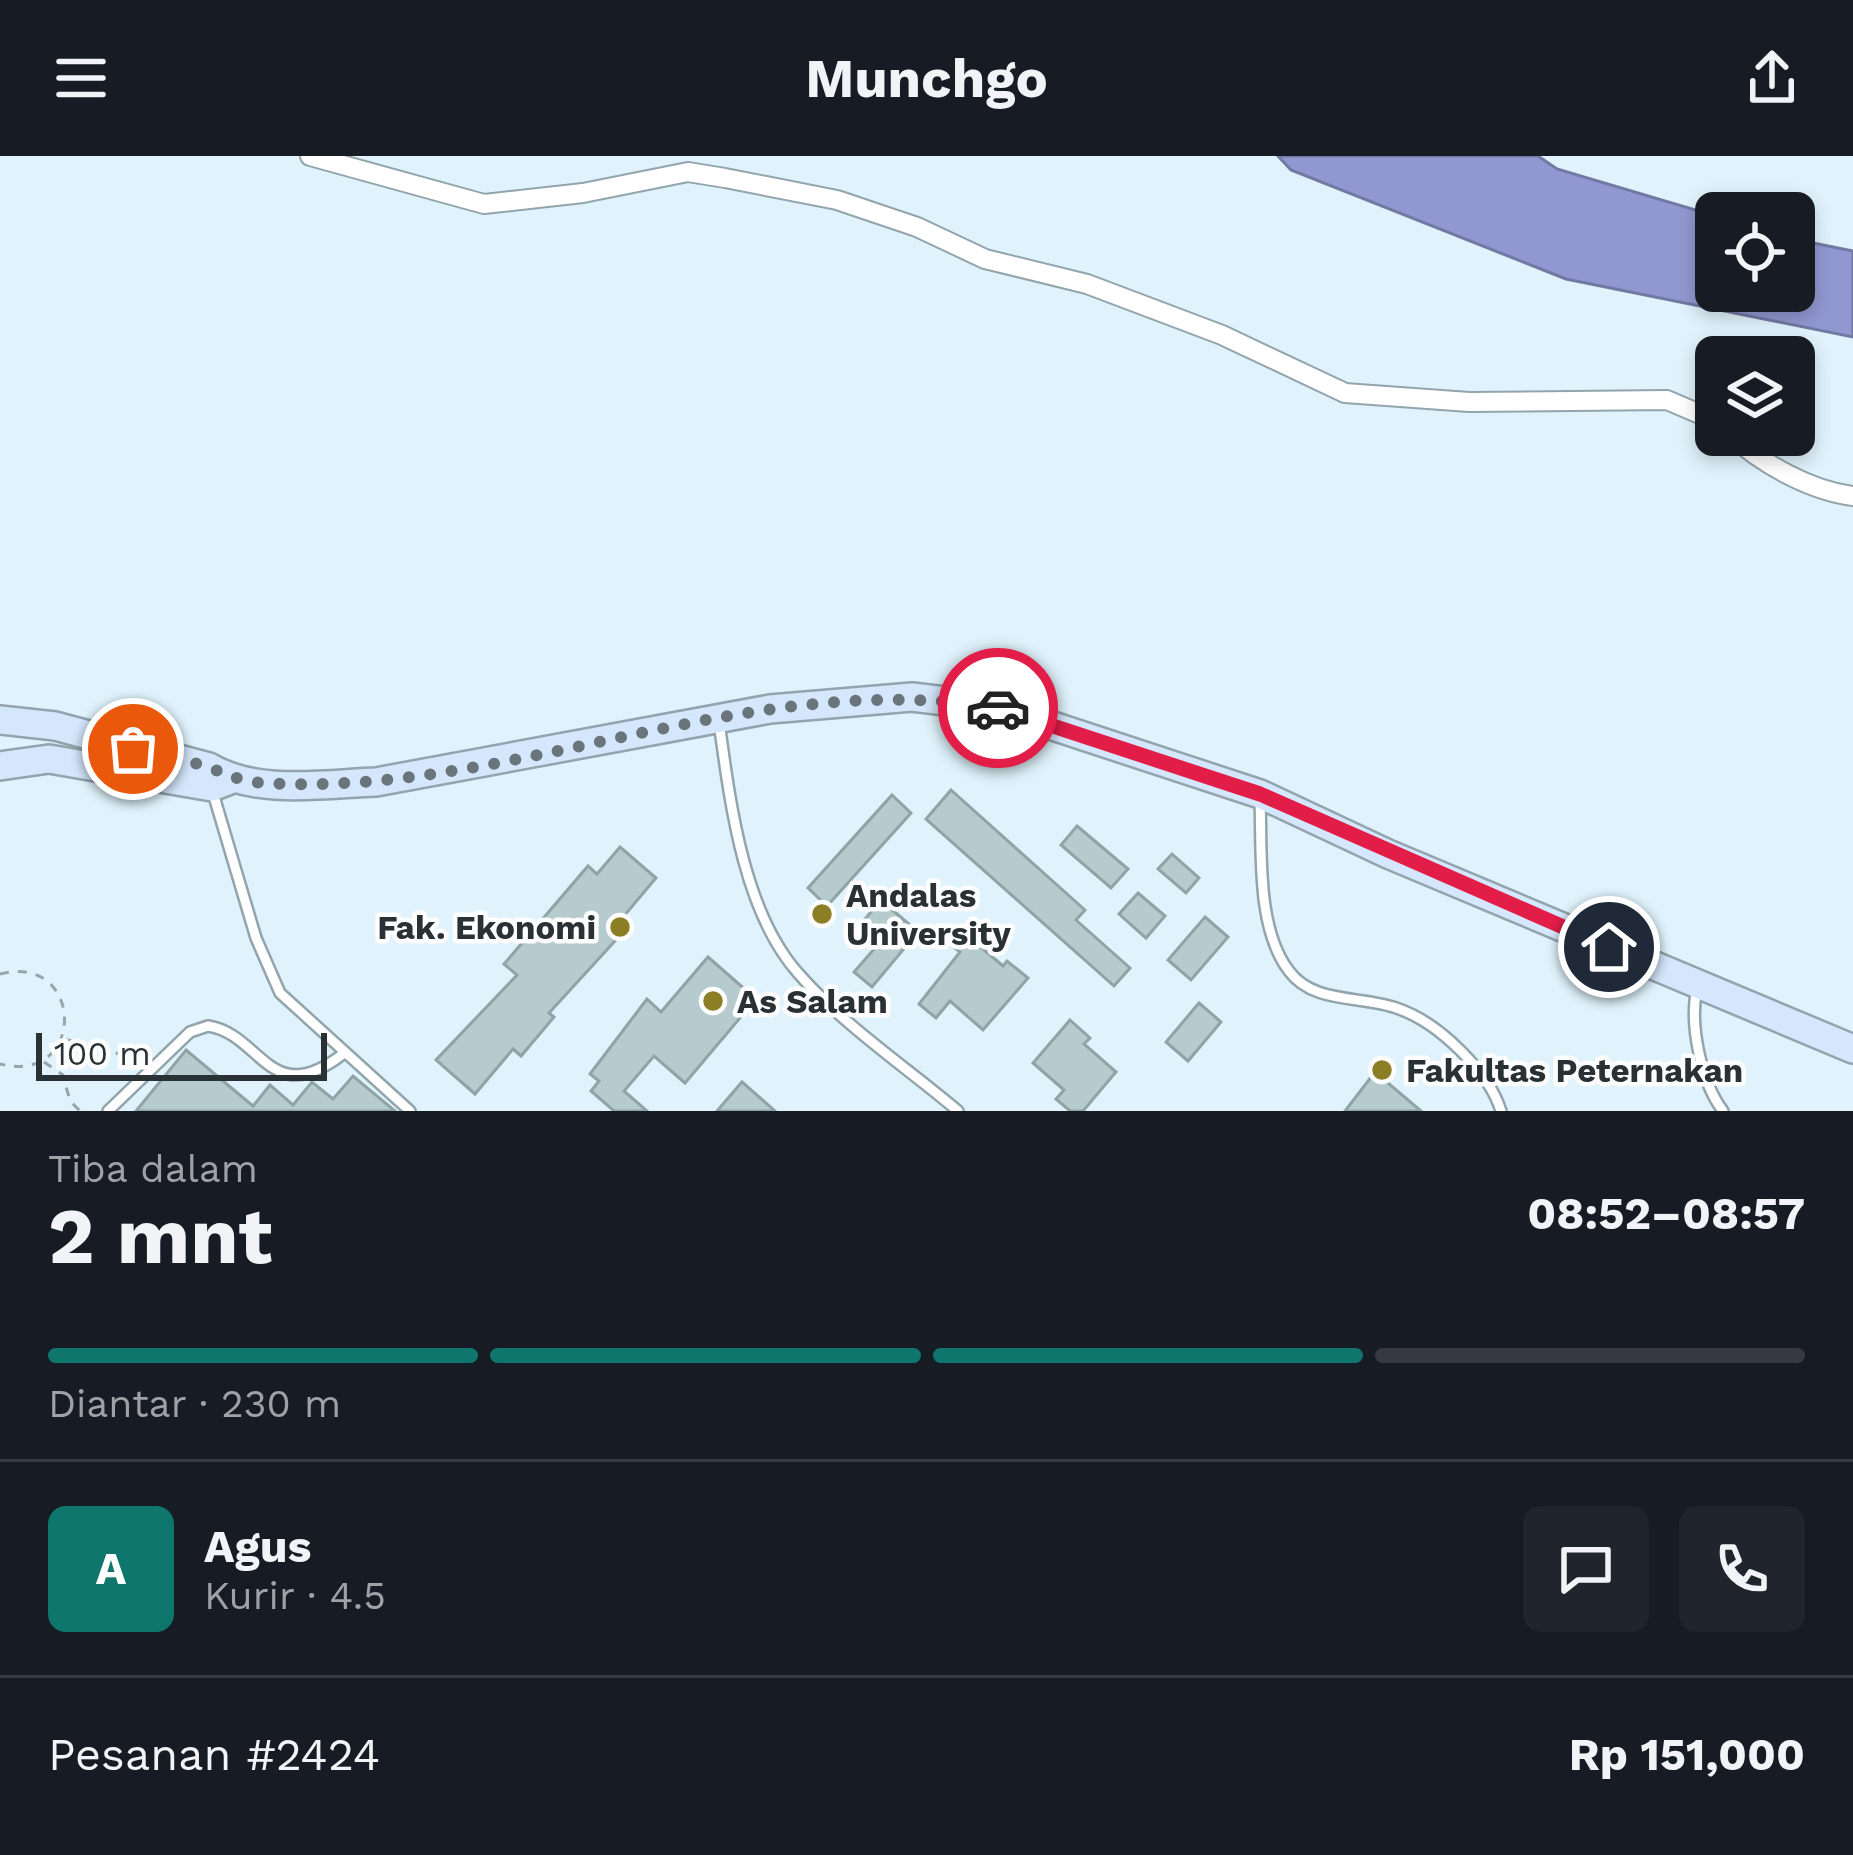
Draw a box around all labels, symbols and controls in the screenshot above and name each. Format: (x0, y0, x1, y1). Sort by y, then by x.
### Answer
icon: menu (48, 45, 114, 111)
icon: share (1739, 45, 1805, 111)
text: Munchgo (805, 47, 1048, 110)
map controls (1695, 192, 1815, 456)
button: locate (1695, 192, 1815, 312)
button: layers (1695, 336, 1815, 456)
courier (938, 648, 1058, 768)
icon: car (965, 675, 1031, 741)
pin (82, 698, 184, 800)
icon: bag (100, 716, 166, 782)
place label: Andalas University (846, 876, 1011, 953)
pin (1558, 896, 1660, 998)
marker: Andalas University (809, 901, 835, 927)
place label: Fak. Ekonomi (377, 908, 596, 947)
marker: Fak. Ekonomi (607, 914, 633, 940)
icon: home (1576, 914, 1642, 980)
place label: As Salam (737, 982, 888, 1021)
marker: As Salam (700, 988, 726, 1014)
scale bar (36, 1027, 327, 1080)
text: 100 m (54, 1034, 151, 1073)
place label: Fakultas Peternakan (1406, 1051, 1743, 1090)
marker: Fakultas Peternakan (1369, 1057, 1395, 1083)
text: Tiba dalam (48, 1146, 258, 1191)
text: 08:52–08:57 (1527, 1187, 1805, 1240)
text: 2 mnt (48, 1190, 272, 1282)
text: Diantar · 230 m (48, 1381, 341, 1426)
button: chat (1523, 1506, 1649, 1632)
button: phone (1679, 1506, 1805, 1632)
text: Agus (204, 1520, 312, 1573)
text: A (96, 1542, 126, 1595)
text: Kurir · 4.5 (204, 1573, 386, 1618)
text: Pesanan #2424 (48, 1728, 380, 1781)
text: Rp 151,000 (1569, 1728, 1805, 1781)

